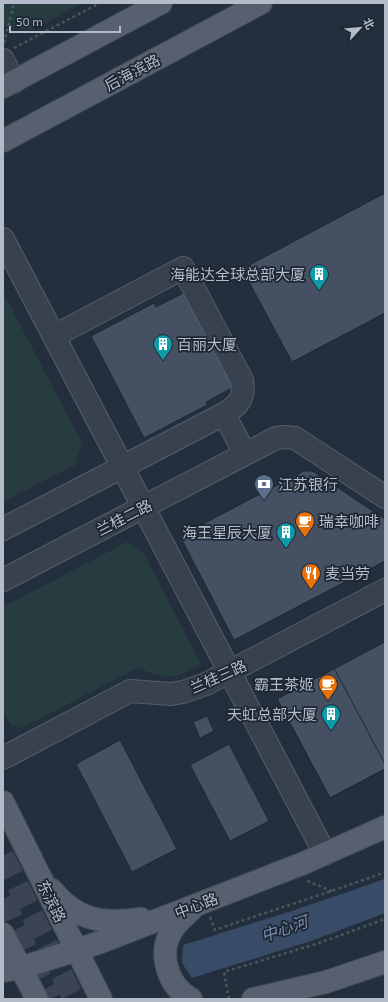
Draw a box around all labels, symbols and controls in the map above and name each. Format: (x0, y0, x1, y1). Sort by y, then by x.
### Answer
scale bar (10, 8, 120, 34)
north arrow (340, 8, 380, 48)
text: 50 m (16, 14, 43, 28)
text: 北 (361, 15, 378, 31)
street label: 后海滨路 (101, 50, 163, 94)
building icon: 海能达全球总部大厦 (308, 263, 330, 291)
place label: 海能达全球总部大厦 (170, 265, 305, 283)
building icon: 百丽大厦 (152, 333, 174, 361)
place label: 百丽大厦 (177, 335, 237, 353)
bank icon: 江苏银行 (253, 473, 275, 501)
place label: 江苏银行 (278, 475, 338, 493)
street label: 兰桂二路 (93, 495, 155, 539)
cafe icon: 瑞幸咖啡 (294, 510, 316, 538)
place label: 瑞幸咖啡 (319, 512, 379, 530)
building icon: 海王星辰大厦 (275, 521, 297, 549)
place label: 海王星辰大厦 (182, 523, 272, 541)
restaurant icon: 麦当劳 (300, 562, 322, 590)
place label: 麦当劳 (325, 564, 370, 582)
street label: 兰桂三路 (187, 656, 249, 696)
cafe icon: 霸王茶姬 (317, 673, 339, 701)
place label: 霸王茶姬 (254, 675, 314, 693)
building icon: 天虹总部大厦 (320, 703, 342, 731)
place label: 天虹总部大厦 (227, 705, 317, 723)
street label: 东滨路 (34, 877, 70, 925)
street label: 中心路 (172, 889, 220, 921)
water label: 中心河 (258, 910, 313, 945)

